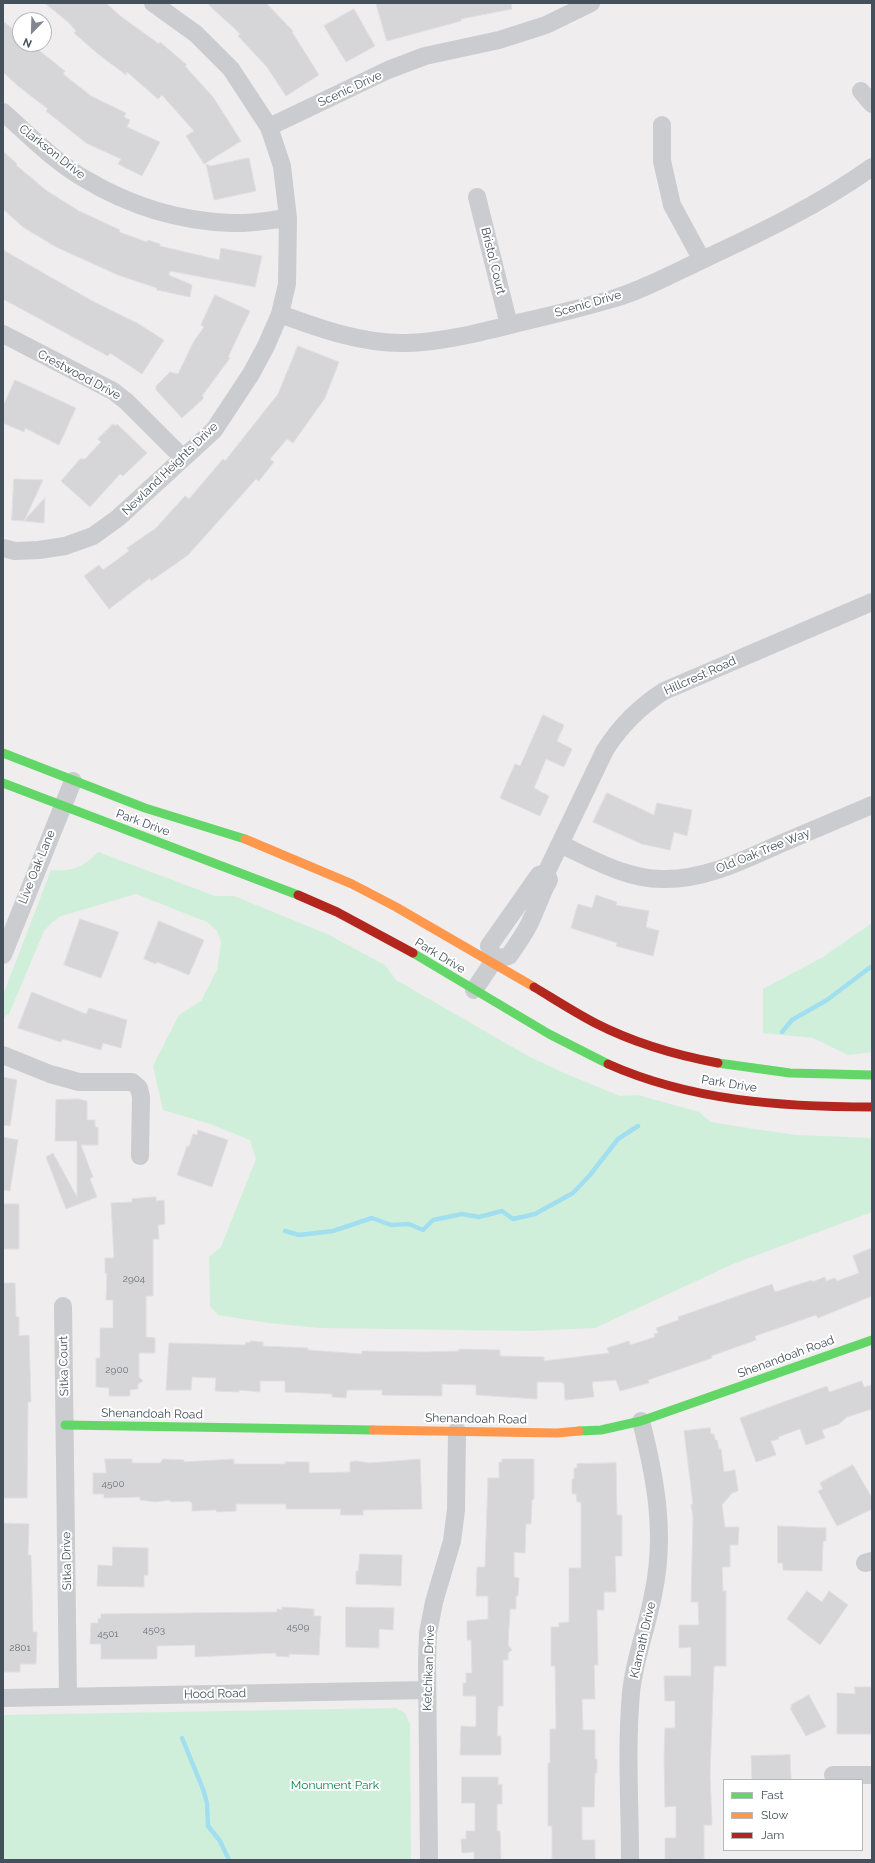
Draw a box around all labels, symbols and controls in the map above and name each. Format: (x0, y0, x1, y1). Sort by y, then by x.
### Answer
north arrow (12, 12, 52, 52)
text: N (21, 35, 34, 50)
street label: Scenic Drive (316, 68, 384, 110)
street label: Clarkson Drive (16, 122, 88, 182)
street label: Bristol Court (478, 226, 508, 296)
street label: Scenic Drive (553, 288, 623, 320)
street label: Crestwood Drive (35, 347, 123, 403)
street label: Newland Heights Drive (119, 420, 221, 518)
street label: Hillcrest Road (662, 654, 738, 698)
street label: Park Drive (114, 807, 172, 839)
street label: Old Oak Tree Way (714, 826, 812, 876)
street label: Live Oak Lane (16, 828, 58, 906)
street label: Park Drive (412, 935, 468, 977)
street label: Park Drive (700, 1072, 758, 1096)
house number: 2904 (123, 1273, 145, 1285)
street label: Shenandoah Road (736, 1333, 836, 1381)
street label: Sitka Court (56, 1336, 72, 1396)
house number: 2900 (105, 1364, 129, 1376)
street label: Shenandoah Road (101, 1406, 203, 1422)
street label: Shenandoah Road (425, 1411, 527, 1427)
house number: 4500 (101, 1478, 125, 1490)
street label: Sitka Drive (59, 1532, 75, 1590)
street label: Klamath Drive (627, 1601, 659, 1679)
house number: 4509 (287, 1621, 309, 1633)
house number: 4503 (143, 1624, 165, 1636)
street label: Ketchikan Drive (420, 1625, 438, 1711)
house number: 4501 (97, 1628, 119, 1640)
house number: 2801 (9, 1642, 31, 1654)
street label: Hood Road (184, 1686, 246, 1702)
park label: Monument Park (291, 1778, 379, 1792)
legend (723, 1779, 863, 1851)
text: Fast (761, 1788, 784, 1802)
text: Slow (761, 1808, 788, 1822)
text: Jam (761, 1828, 784, 1842)

